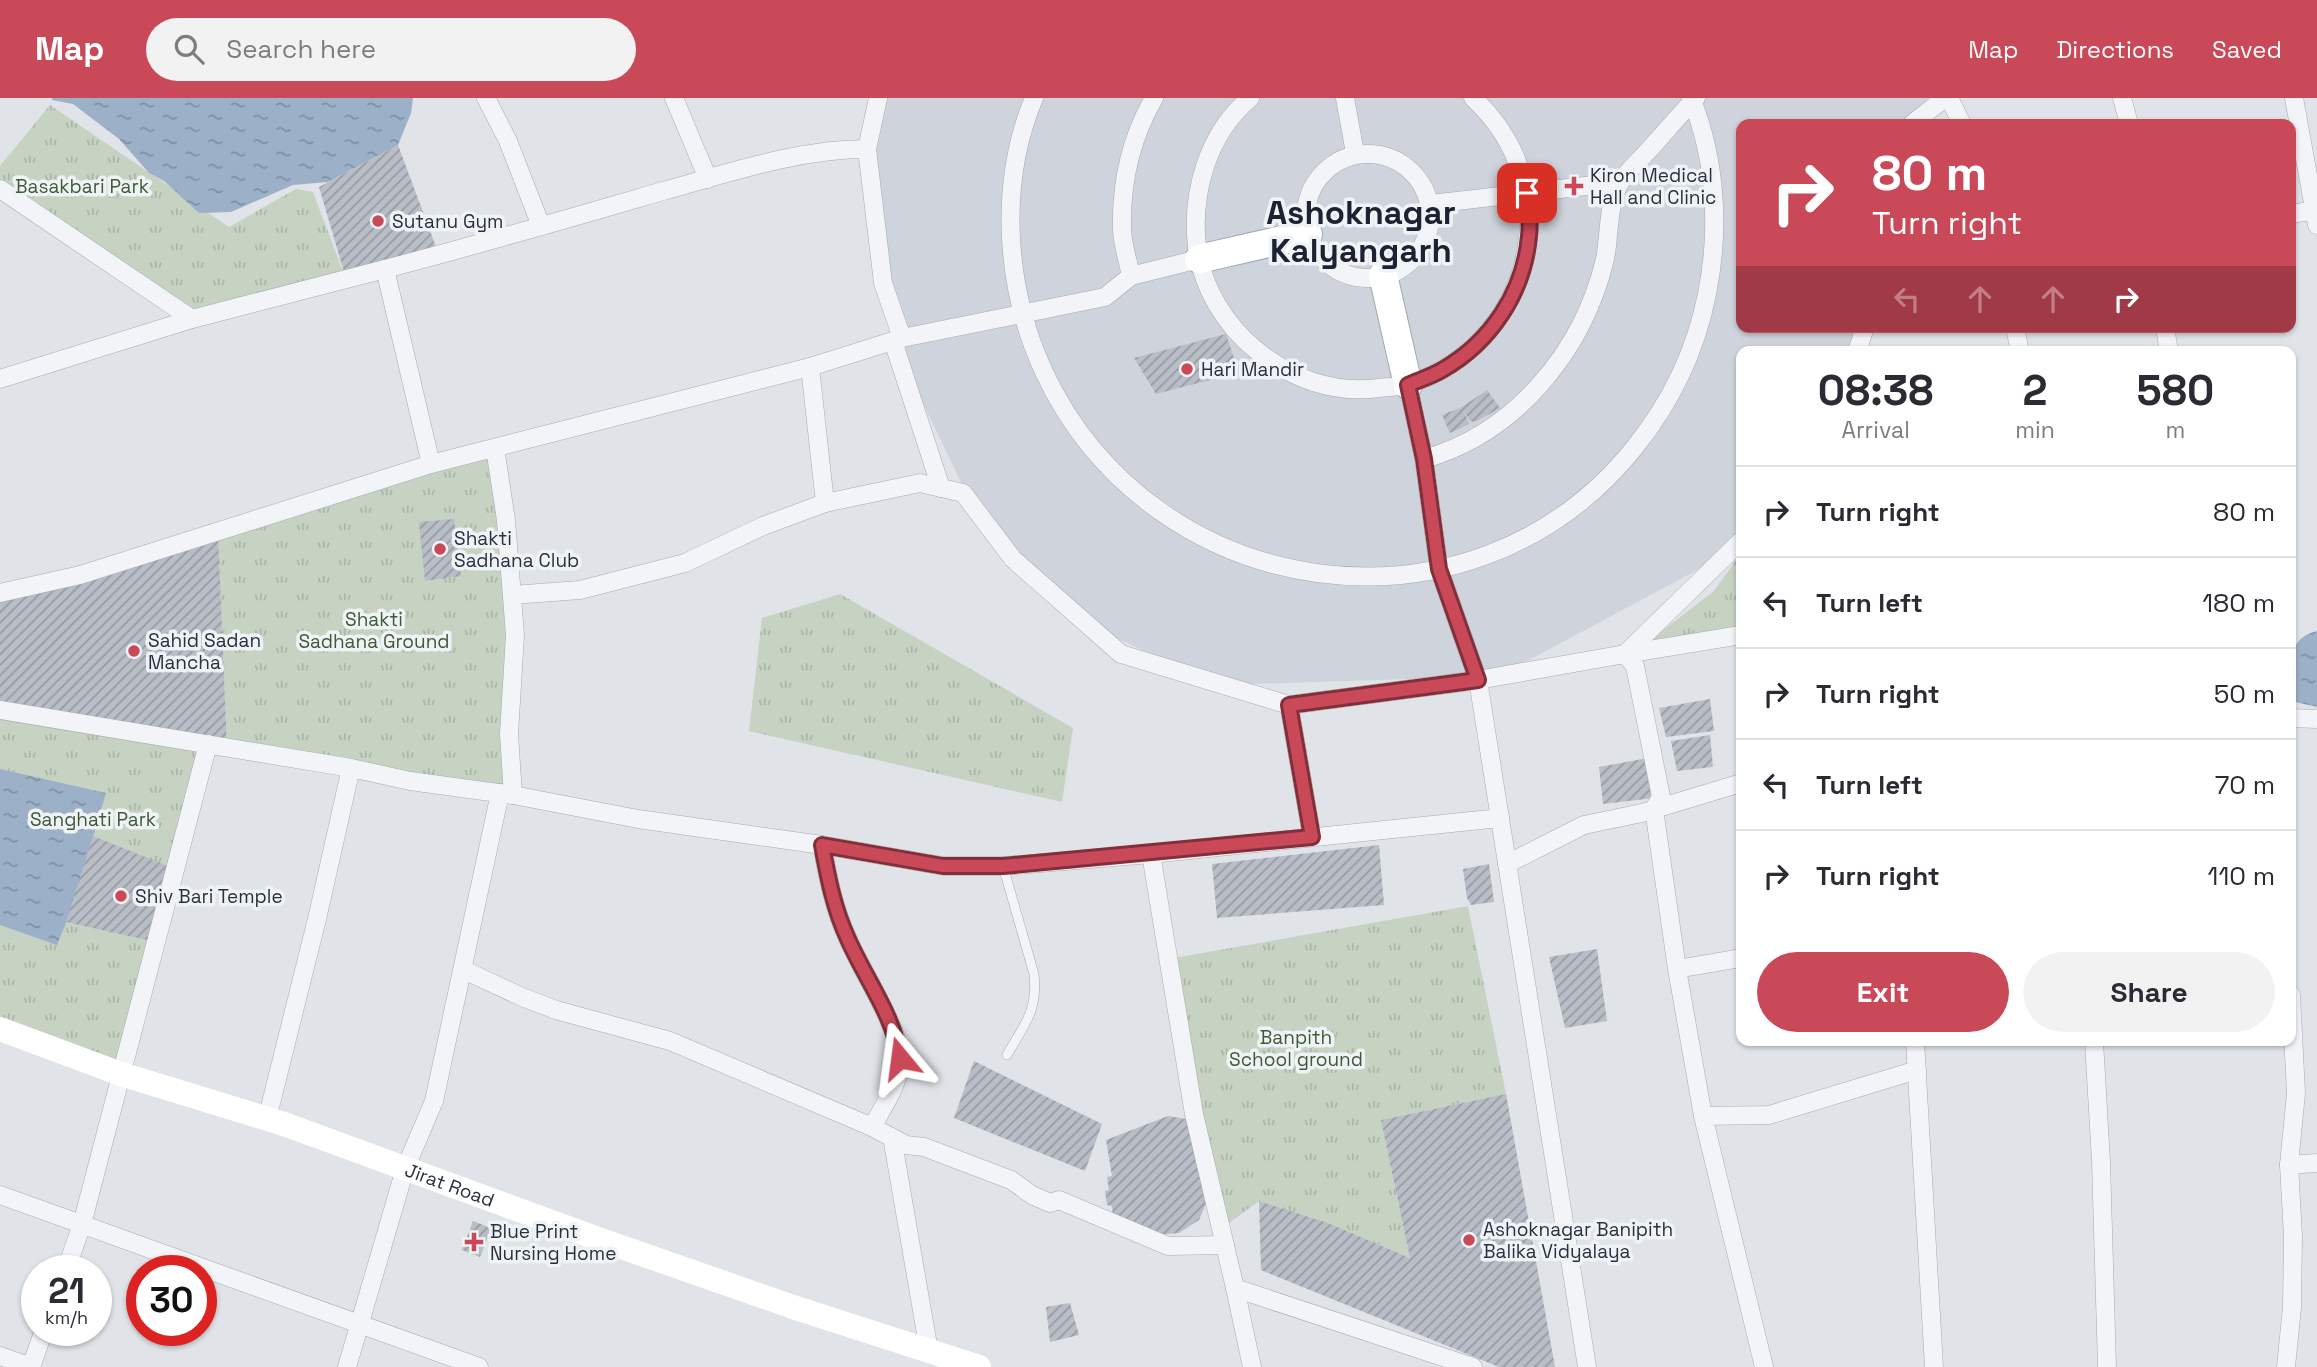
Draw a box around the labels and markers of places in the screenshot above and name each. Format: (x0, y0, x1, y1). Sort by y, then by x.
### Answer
pin (1497, 163, 1557, 223)
place label: Kiron Medical Hall and Clinic (1590, 163, 1716, 210)
marker: Kiron Medical Hall and Clinic (1564, 176, 1584, 196)
place label: Sutanu Gym (392, 209, 503, 234)
marker: Sutanu Gym (370, 213, 386, 229)
place label: Hari Mandir (1201, 357, 1304, 382)
marker: Hari Mandir (1179, 361, 1195, 377)
place label: Shakti Sadhana Club (454, 526, 579, 573)
marker: Shakti Sadhana Club (432, 541, 448, 557)
place label: Sahid Sadan Mancha (148, 628, 261, 675)
marker: Sahid Sadan Mancha (126, 643, 142, 659)
place label: Shiv Bari Temple (135, 884, 283, 909)
marker: Shiv Bari Temple (113, 888, 129, 904)
place label: Ashoknagar Banipith Balika Vidyalaya (1483, 1217, 1673, 1264)
place label: Blue Print Nursing Home (490, 1219, 616, 1266)
marker: Blue Print Nursing Home (464, 1232, 484, 1252)
marker: Ashoknagar Banipith Balika Vidyalaya (1461, 1232, 1477, 1248)

